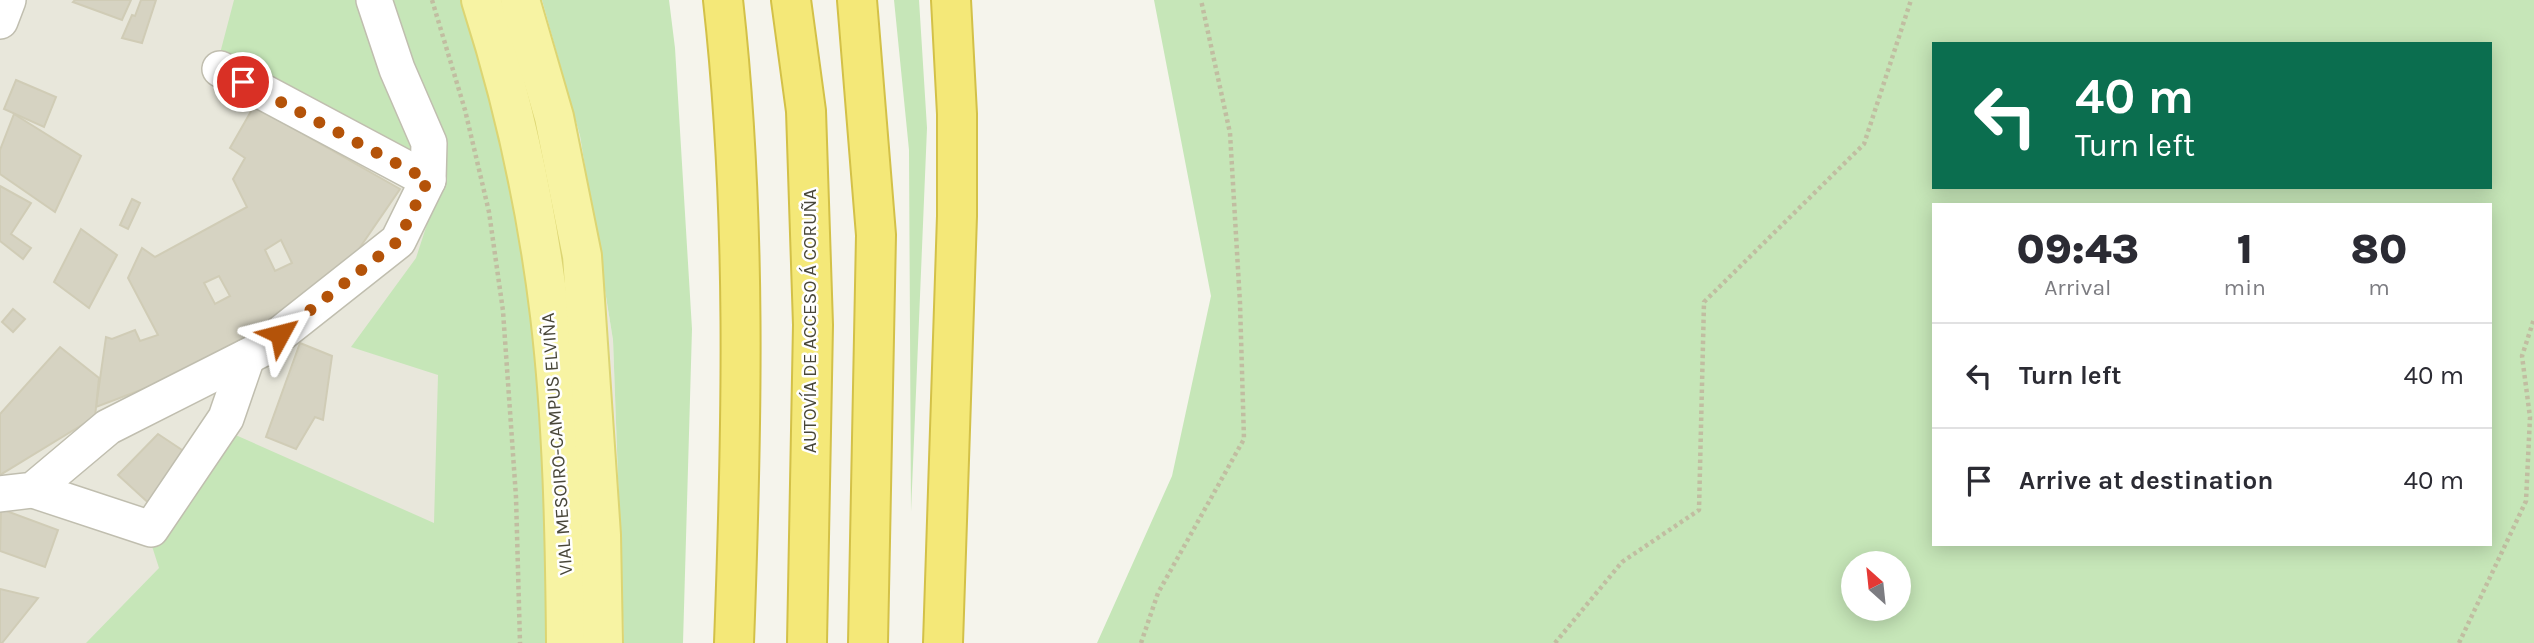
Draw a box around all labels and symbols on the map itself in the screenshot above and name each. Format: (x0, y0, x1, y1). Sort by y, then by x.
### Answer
pin (213, 52, 273, 112)
street label: AUTOVÍA DE ACCESO Á CORUÑA (798, 189, 821, 453)
position arrow (243, 297, 317, 371)
street label: VIAL MESOIRO-CAMPUS ELVIÑA (537, 312, 577, 576)
north arrow (1841, 551, 1911, 621)

